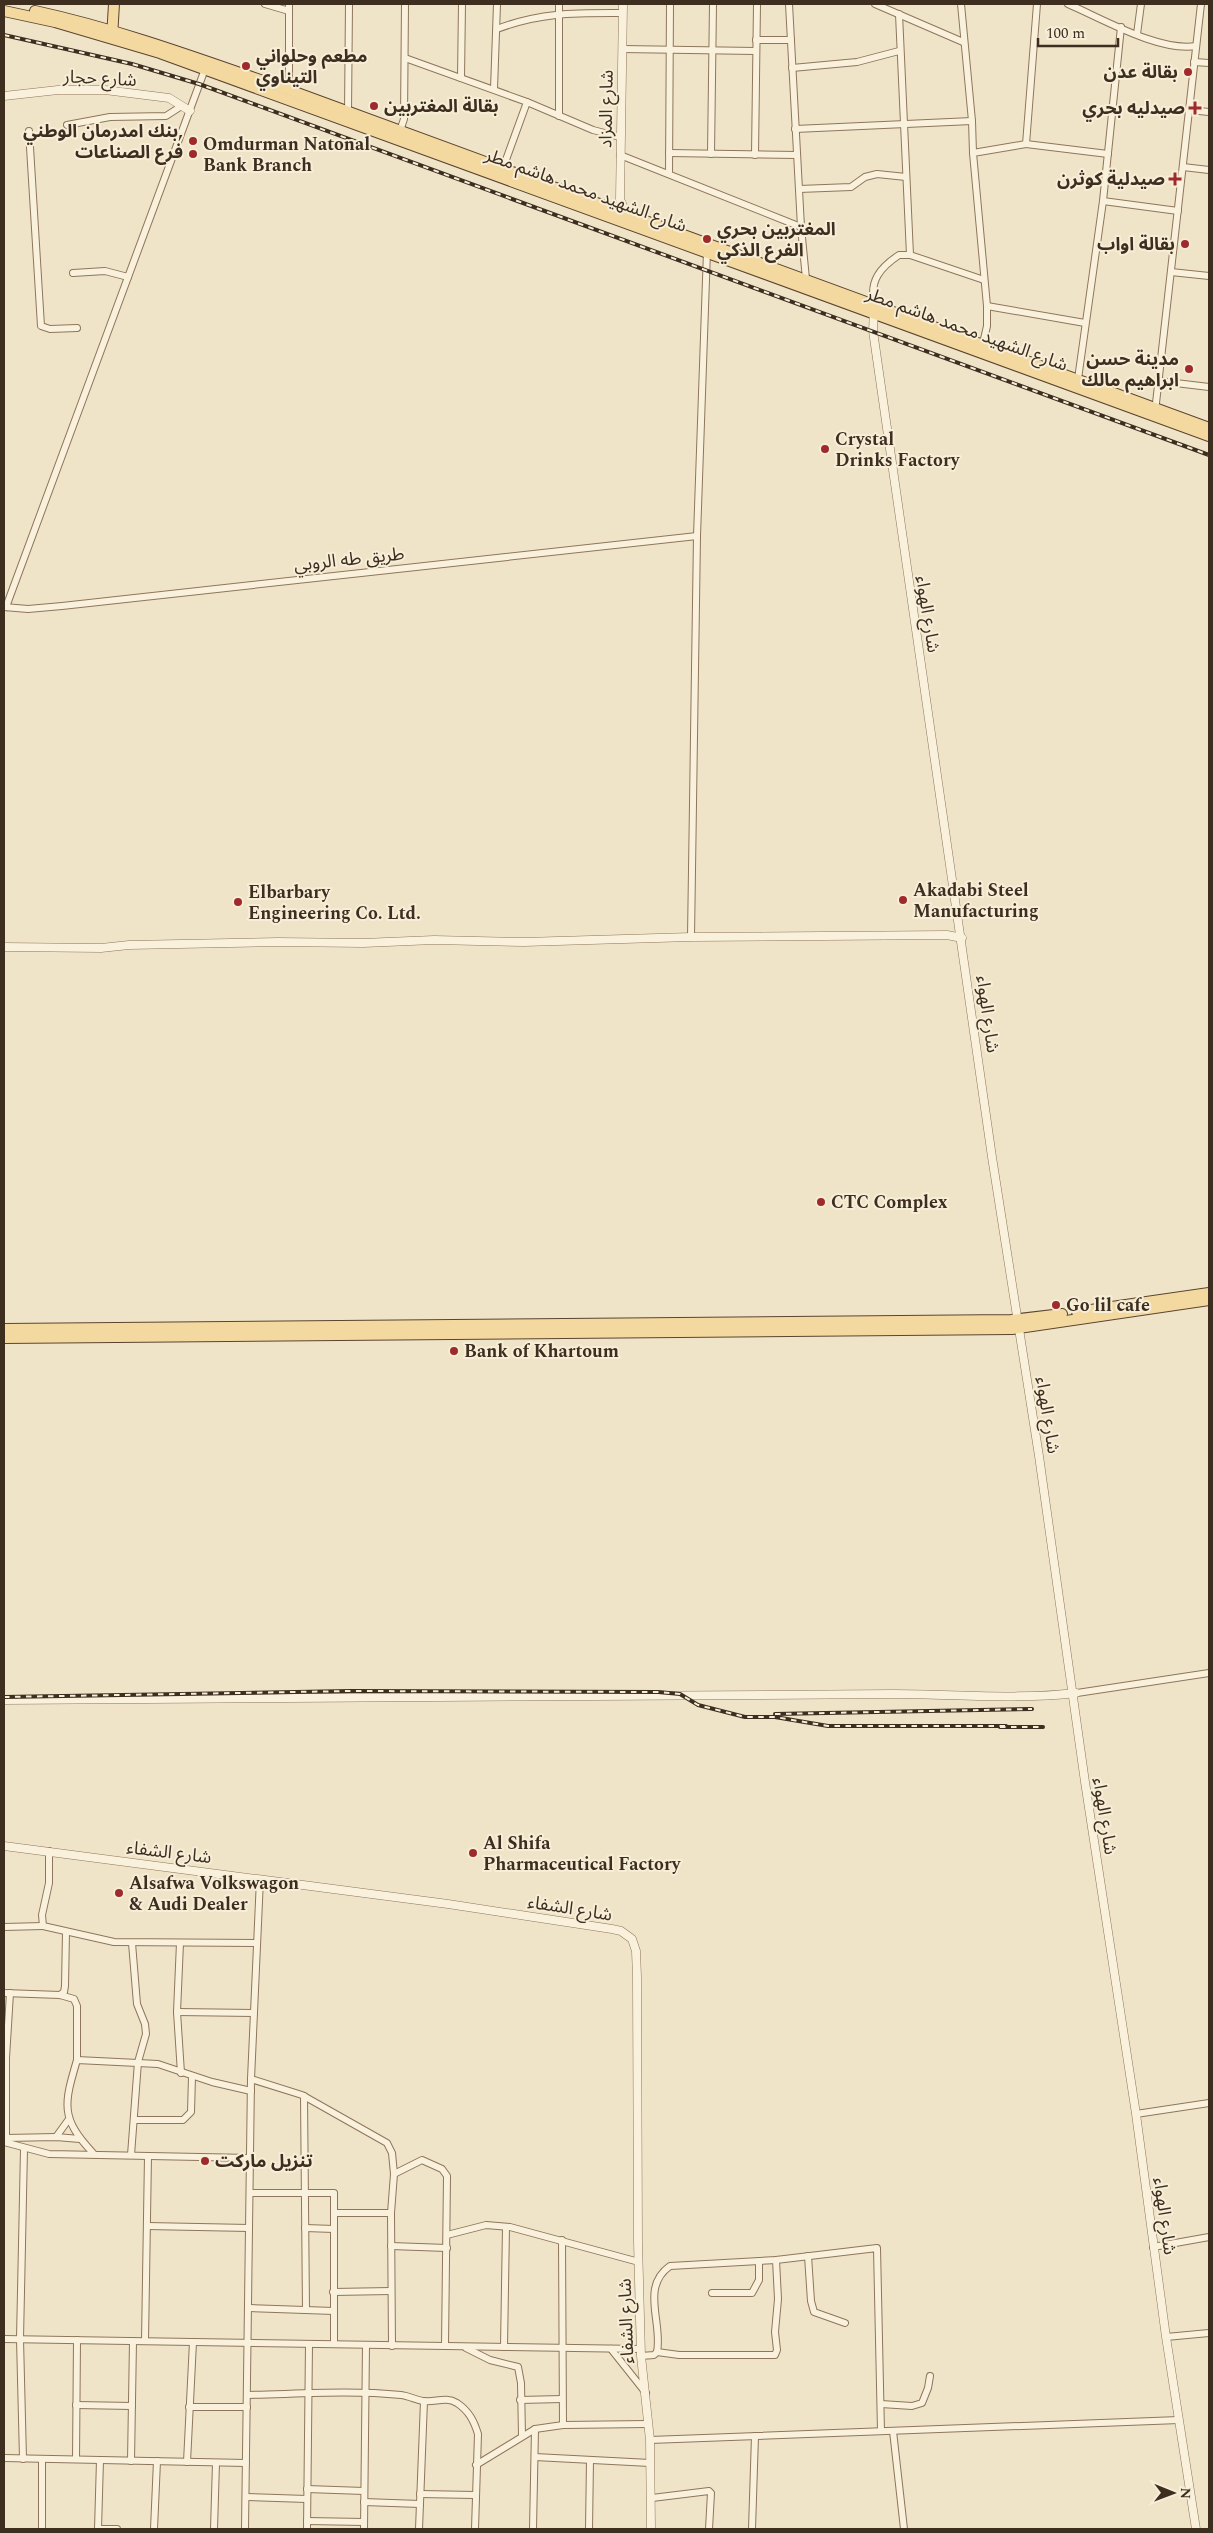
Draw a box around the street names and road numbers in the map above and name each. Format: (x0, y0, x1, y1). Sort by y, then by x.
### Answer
street label: شارع حجار (62, 63, 137, 94)
street label: شارع المزاد (592, 70, 621, 148)
street label: شارع الشهيد محمد هاشم مطر (480, 141, 690, 240)
street label: شارع الشهيد محمد هاشم مطر (861, 280, 1071, 379)
street label: طريق طه الروبي (293, 540, 406, 579)
street label: شارع الهواء (908, 574, 947, 655)
street label: شارع الهواء (969, 974, 1006, 1054)
street label: شارع الهواء (1028, 1375, 1067, 1456)
street label: شارع الهواء (1085, 1776, 1124, 1857)
street label: شارع الشفاء (125, 1834, 213, 1871)
street label: شارع الشفاء (526, 1888, 614, 1929)
street label: شارع الهواء (1146, 2176, 1183, 2256)
street label: شارع الشفاء (612, 2278, 641, 2364)

